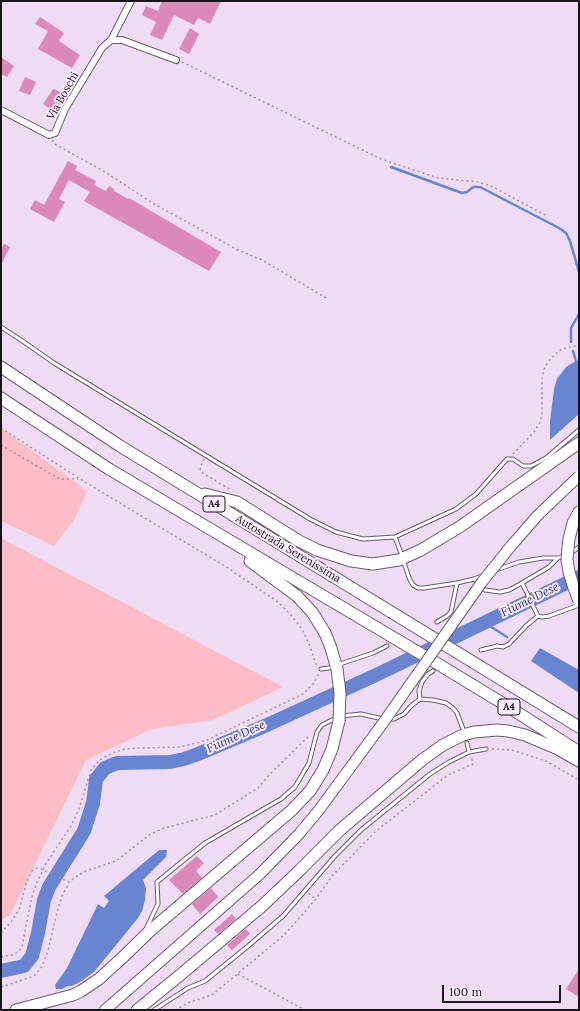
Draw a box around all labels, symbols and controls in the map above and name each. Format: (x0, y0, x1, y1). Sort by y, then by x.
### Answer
street label: Via Boschi (44, 70, 82, 122)
road number: A4 (203, 496, 225, 512)
street label: Autostrada Serenissima (233, 512, 343, 586)
water label: Fiume Dese (499, 580, 561, 620)
road number: A4 (498, 699, 520, 715)
water label: Fiume Dese (204, 718, 268, 756)
scale bar (444, 977, 563, 1003)
text: 100 m (449, 984, 482, 999)

